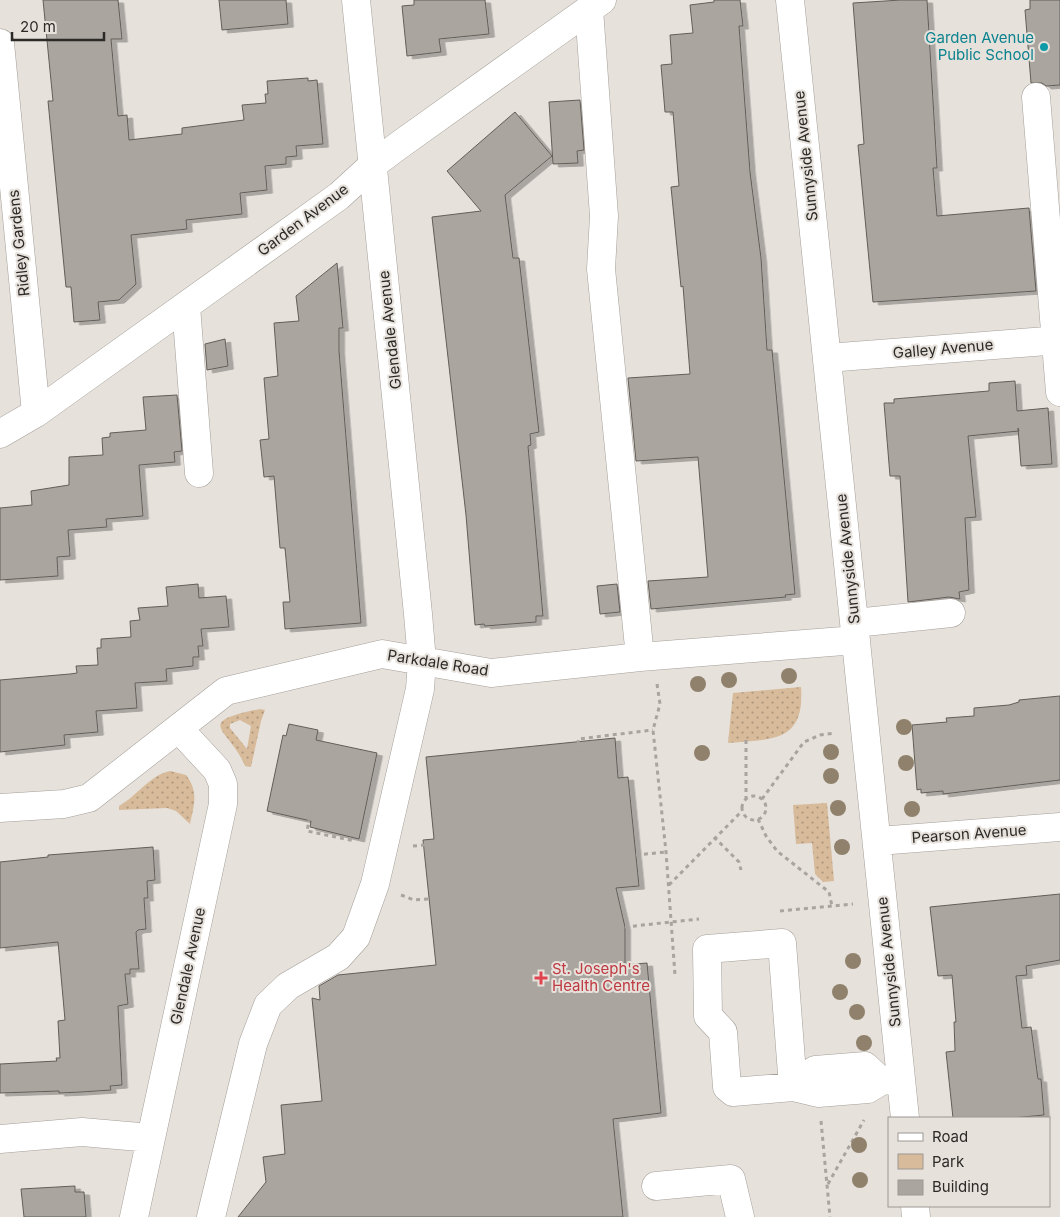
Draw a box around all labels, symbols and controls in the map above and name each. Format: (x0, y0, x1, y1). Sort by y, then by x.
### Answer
scale bar (12, 10, 105, 42)
text: 20 m (20, 17, 56, 36)
place label: Garden Avenue Public School (925, 28, 1034, 64)
marker: Garden Avenue Public School (1038, 41, 1050, 53)
street label: Sunnyside Avenue (789, 90, 822, 222)
street label: Garden Avenue (254, 179, 352, 260)
street label: Ridley Gardens (3, 189, 34, 297)
street label: Glendale Avenue (374, 270, 405, 390)
street label: Galley Avenue (892, 335, 994, 362)
street label: Sunnyside Avenue (831, 493, 864, 625)
street label: Parkdale Road (386, 645, 490, 680)
street label: Pearson Avenue (911, 820, 1027, 847)
street label: Sunnyside Avenue (872, 896, 905, 1028)
street label: Glendale Avenue (166, 906, 209, 1026)
place label: St. Joseph's Health Centre (552, 959, 650, 995)
marker: St. Joseph's Health Centre (534, 971, 548, 985)
legend (888, 1117, 1050, 1207)
text: Road (932, 1127, 968, 1146)
text: Park (932, 1152, 965, 1171)
text: Building (932, 1177, 989, 1196)

